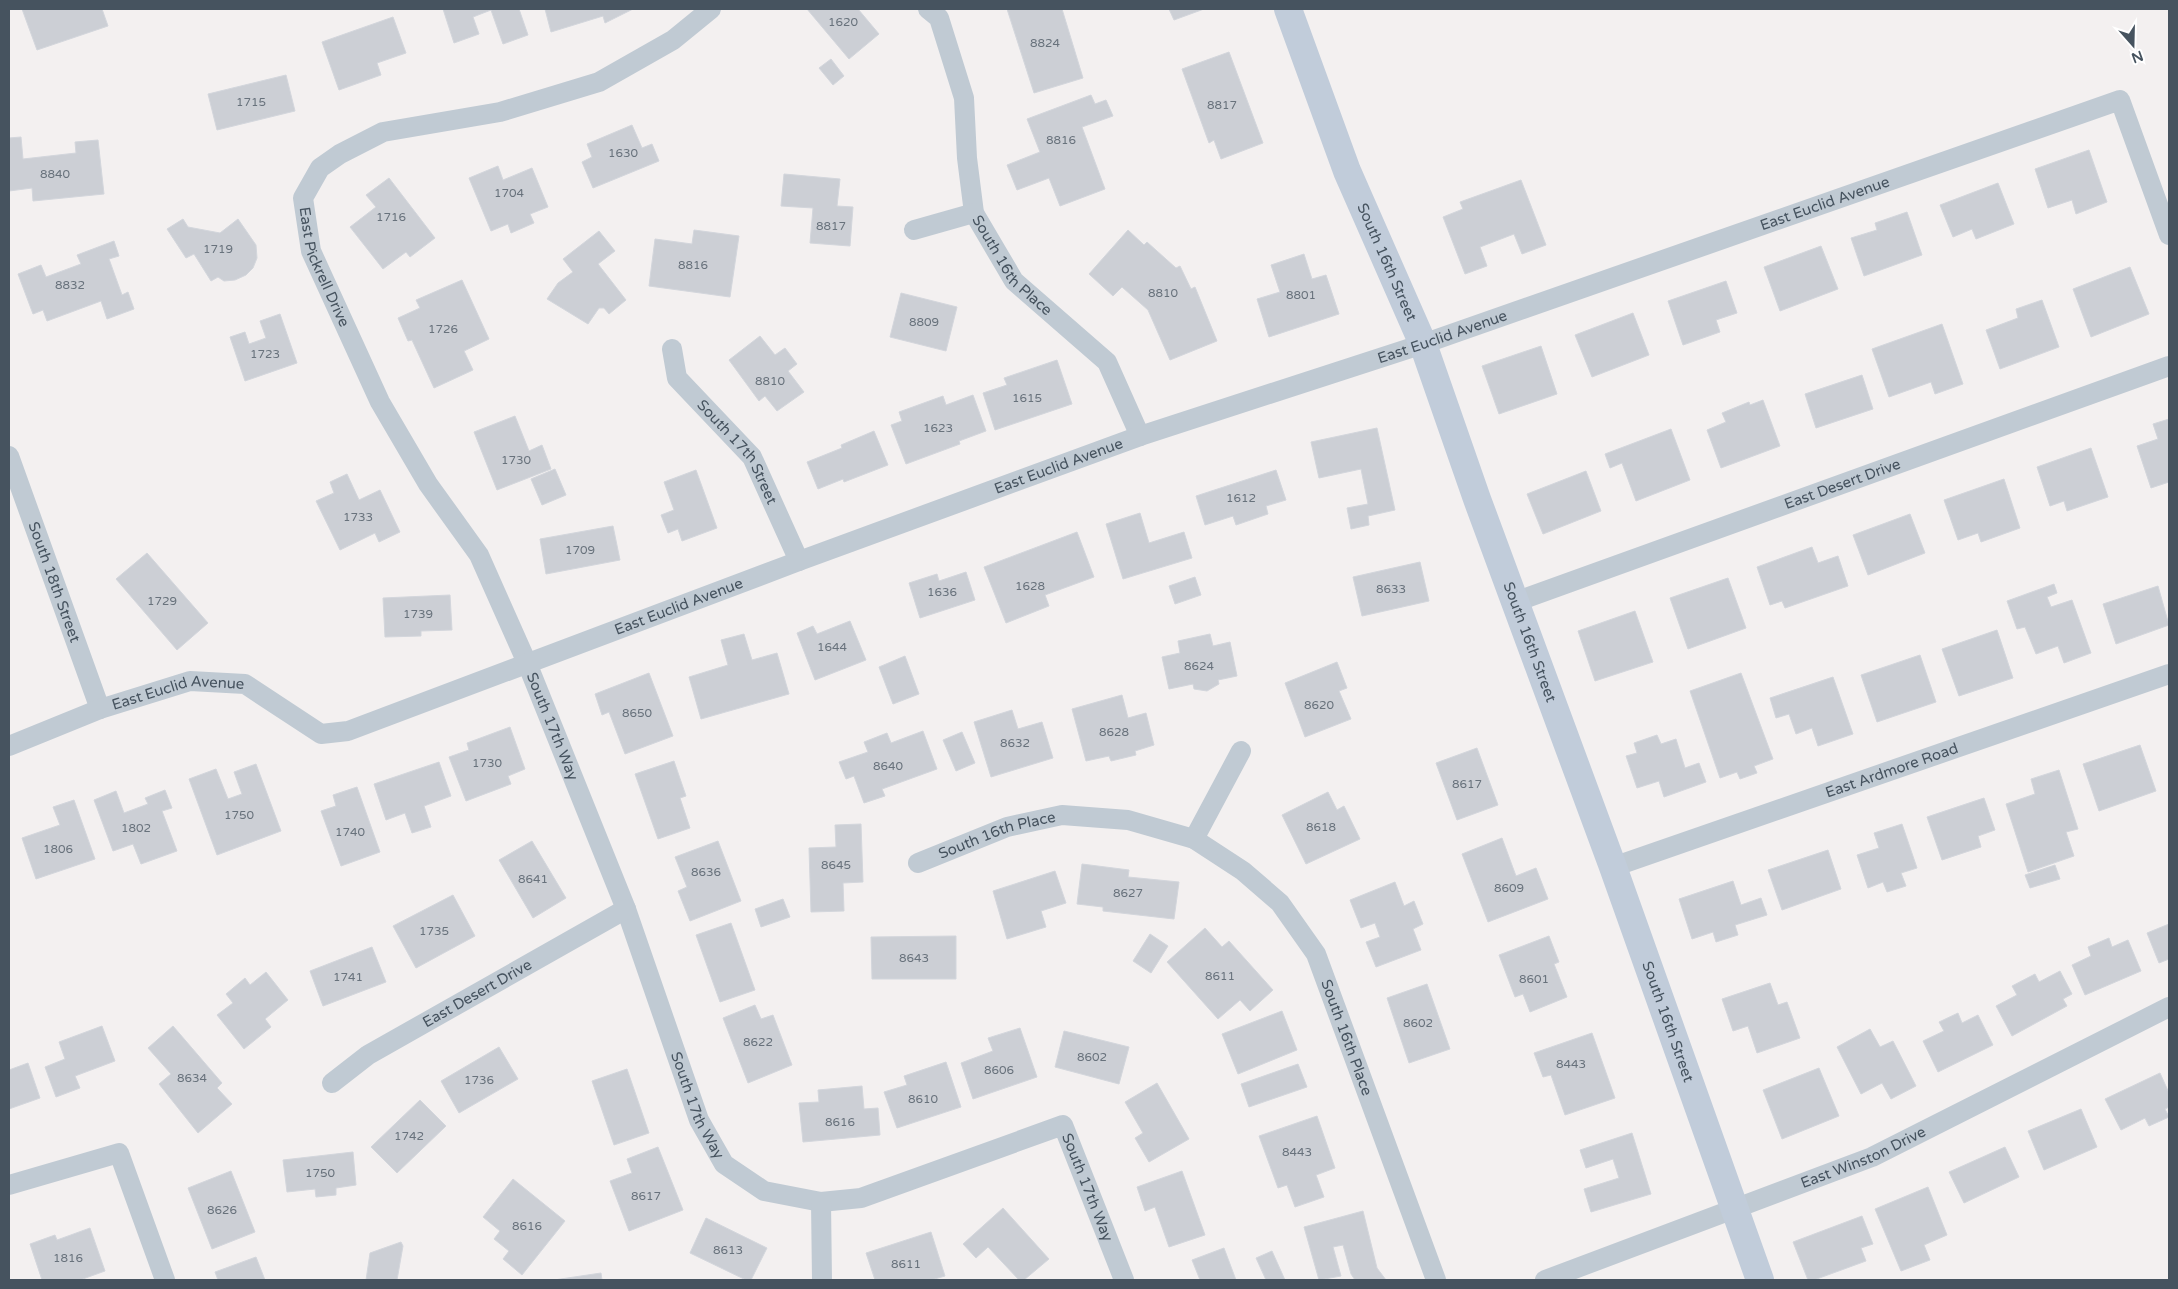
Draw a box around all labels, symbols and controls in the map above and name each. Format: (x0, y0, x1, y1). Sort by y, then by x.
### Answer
house number: 1620 (828, 15, 859, 29)
north arrow (2108, 20, 2158, 70)
house number: 8824 (1030, 36, 1061, 50)
text: N (2129, 47, 2145, 67)
house number: 1715 (236, 95, 266, 109)
house number: 8817 (1207, 98, 1237, 112)
house number: 8816 (1046, 133, 1076, 147)
house number: 1630 (608, 146, 639, 160)
house number: 8840 (40, 167, 71, 181)
street label: East Euclid Avenue (1758, 172, 1892, 234)
house number: 1704 (494, 186, 525, 200)
street label: South 16th Street (1353, 200, 1421, 324)
street label: East Pickrell Drive (295, 206, 353, 330)
house number: 1716 (376, 210, 406, 224)
street label: South 16th Place (968, 212, 1056, 319)
house number: 8817 (816, 219, 846, 233)
house number: 1719 (203, 242, 233, 256)
house number: 8816 (678, 258, 708, 272)
house number: 8832 (55, 278, 85, 292)
house number: 8810 (1148, 286, 1179, 300)
house number: 8801 (1286, 288, 1316, 302)
street label: East Euclid Avenue (1375, 306, 1509, 367)
house number: 8809 (909, 315, 939, 329)
house number: 1726 (428, 322, 458, 336)
house number: 1723 (250, 347, 280, 361)
house number: 8810 (755, 374, 786, 388)
house number: 1615 (1012, 391, 1042, 405)
street label: South 17th Street (693, 396, 781, 507)
house number: 1623 (923, 421, 953, 435)
street label: East Euclid Avenue (992, 434, 1125, 498)
house number: 1730 (501, 453, 532, 467)
street label: East Desert Drive (1782, 455, 1903, 513)
house number: 1612 (1226, 491, 1256, 505)
house number: 1733 (343, 510, 373, 524)
street label: South 18th Street (24, 519, 84, 645)
house number: 1709 (565, 543, 595, 557)
street label: East Euclid Avenue (612, 574, 745, 639)
house number: 1628 (1015, 579, 1045, 593)
street label: South 16th Street (1499, 579, 1560, 705)
house number: 8633 (1376, 582, 1406, 596)
house number: 1636 (927, 585, 957, 599)
house number: 1729 (147, 594, 177, 608)
house number: 1739 (403, 607, 433, 621)
house number: 1644 (817, 640, 848, 654)
house number: 8624 (1184, 659, 1215, 673)
street label: South 17th Way (523, 670, 582, 783)
street label: East Euclid Avenue (110, 672, 245, 714)
house number: 8620 (1304, 698, 1335, 712)
house number: 8650 (622, 706, 653, 720)
house number: 8628 (1099, 725, 1129, 739)
house number: 8632 (1000, 736, 1030, 750)
street label: East Ardmore Road (1823, 739, 1960, 802)
house number: 1730 (472, 756, 503, 770)
house number: 8640 (873, 759, 904, 773)
house number: 8617 (1452, 777, 1482, 791)
house number: 1750 (224, 808, 255, 822)
street label: South 16th Place (936, 808, 1057, 863)
house number: 8618 (1306, 820, 1336, 834)
house number: 1802 (121, 821, 151, 835)
house number: 1740 (335, 825, 366, 839)
house number: 1806 (43, 842, 73, 856)
house number: 8645 (821, 858, 851, 872)
house number: 8636 (691, 865, 721, 879)
house number: 8641 (518, 872, 548, 886)
house number: 8609 (1494, 881, 1524, 895)
house number: 8627 (1113, 886, 1143, 900)
house number: 1735 (419, 924, 449, 938)
house number: 8643 (899, 951, 929, 965)
street label: East Desert Drive (419, 955, 535, 1031)
street label: South 16th Street (1638, 959, 1698, 1085)
house number: 8611 (1205, 969, 1235, 983)
house number: 1741 (333, 970, 363, 984)
house number: 8601 (1519, 972, 1549, 986)
street label: South 16th Place (1317, 977, 1376, 1098)
house number: 8602 (1403, 1016, 1433, 1030)
house number: 8622 (743, 1035, 773, 1049)
street label: South 17th Way (667, 1049, 728, 1162)
house number: 8602 (1077, 1050, 1107, 1064)
house number: 8443 (1556, 1057, 1586, 1071)
house number: 8606 (984, 1063, 1014, 1077)
house number: 8634 (177, 1071, 208, 1085)
house number: 1736 (464, 1073, 494, 1087)
house number: 8610 (908, 1092, 939, 1106)
house number: 8616 (825, 1115, 855, 1129)
street label: East Winston Drive (1798, 1122, 1929, 1192)
house number: 1742 (394, 1129, 424, 1143)
street label: South 17th Way (1058, 1131, 1117, 1244)
house number: 8443 (1282, 1145, 1312, 1159)
house number: 1750 (305, 1166, 336, 1180)
house number: 8617 (631, 1189, 661, 1203)
house number: 8626 (207, 1203, 237, 1217)
house number: 8616 (512, 1219, 542, 1233)
house number: 8613 (713, 1243, 743, 1257)
house number: 1816 (53, 1251, 83, 1265)
house number: 8611 (891, 1257, 921, 1271)

